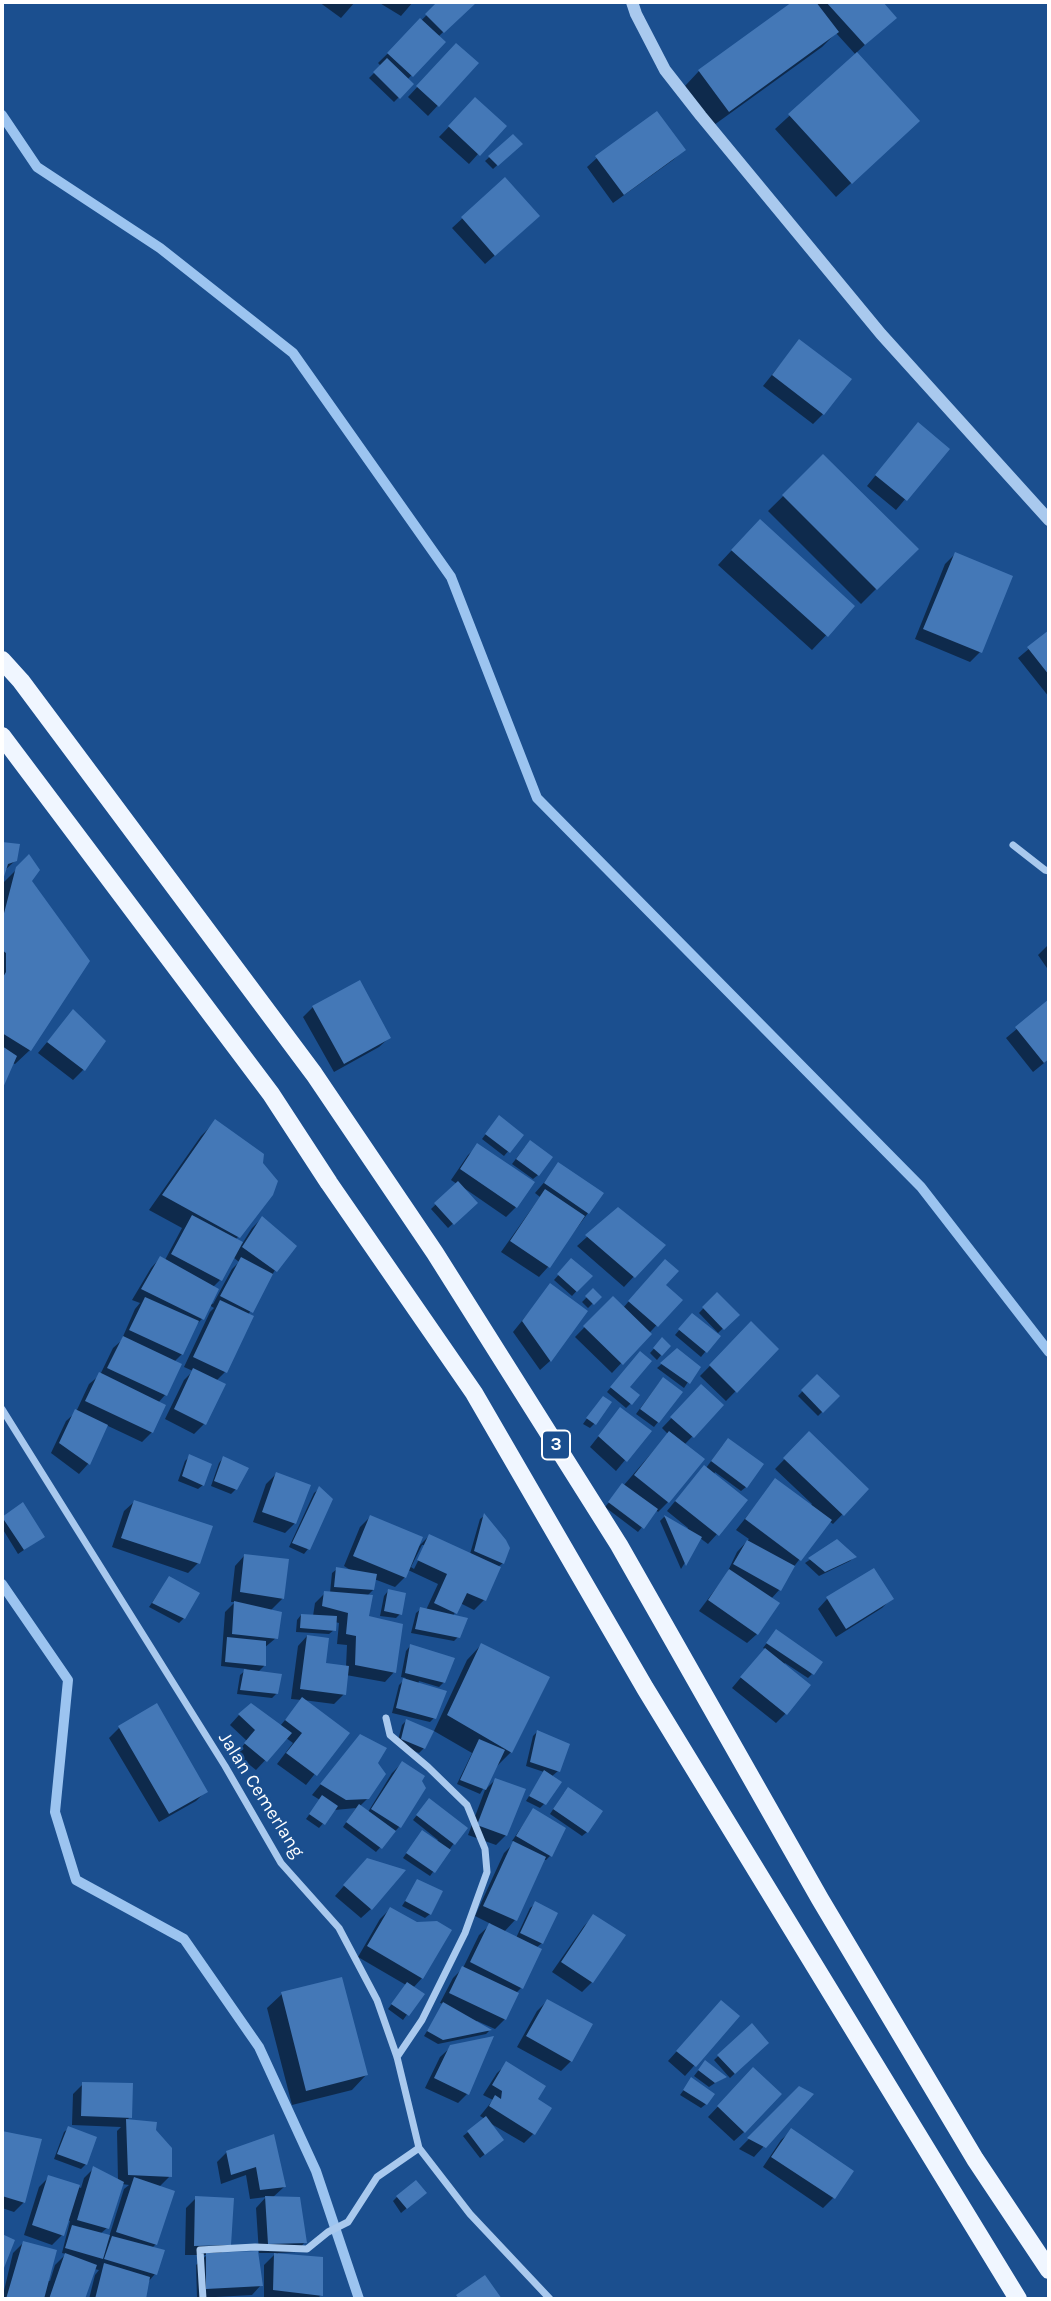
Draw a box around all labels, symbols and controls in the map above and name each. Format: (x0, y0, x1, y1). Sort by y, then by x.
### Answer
road number: 3 (542, 1430, 570, 1460)
street label: Jalan Cemerlang (213, 1728, 309, 1862)

